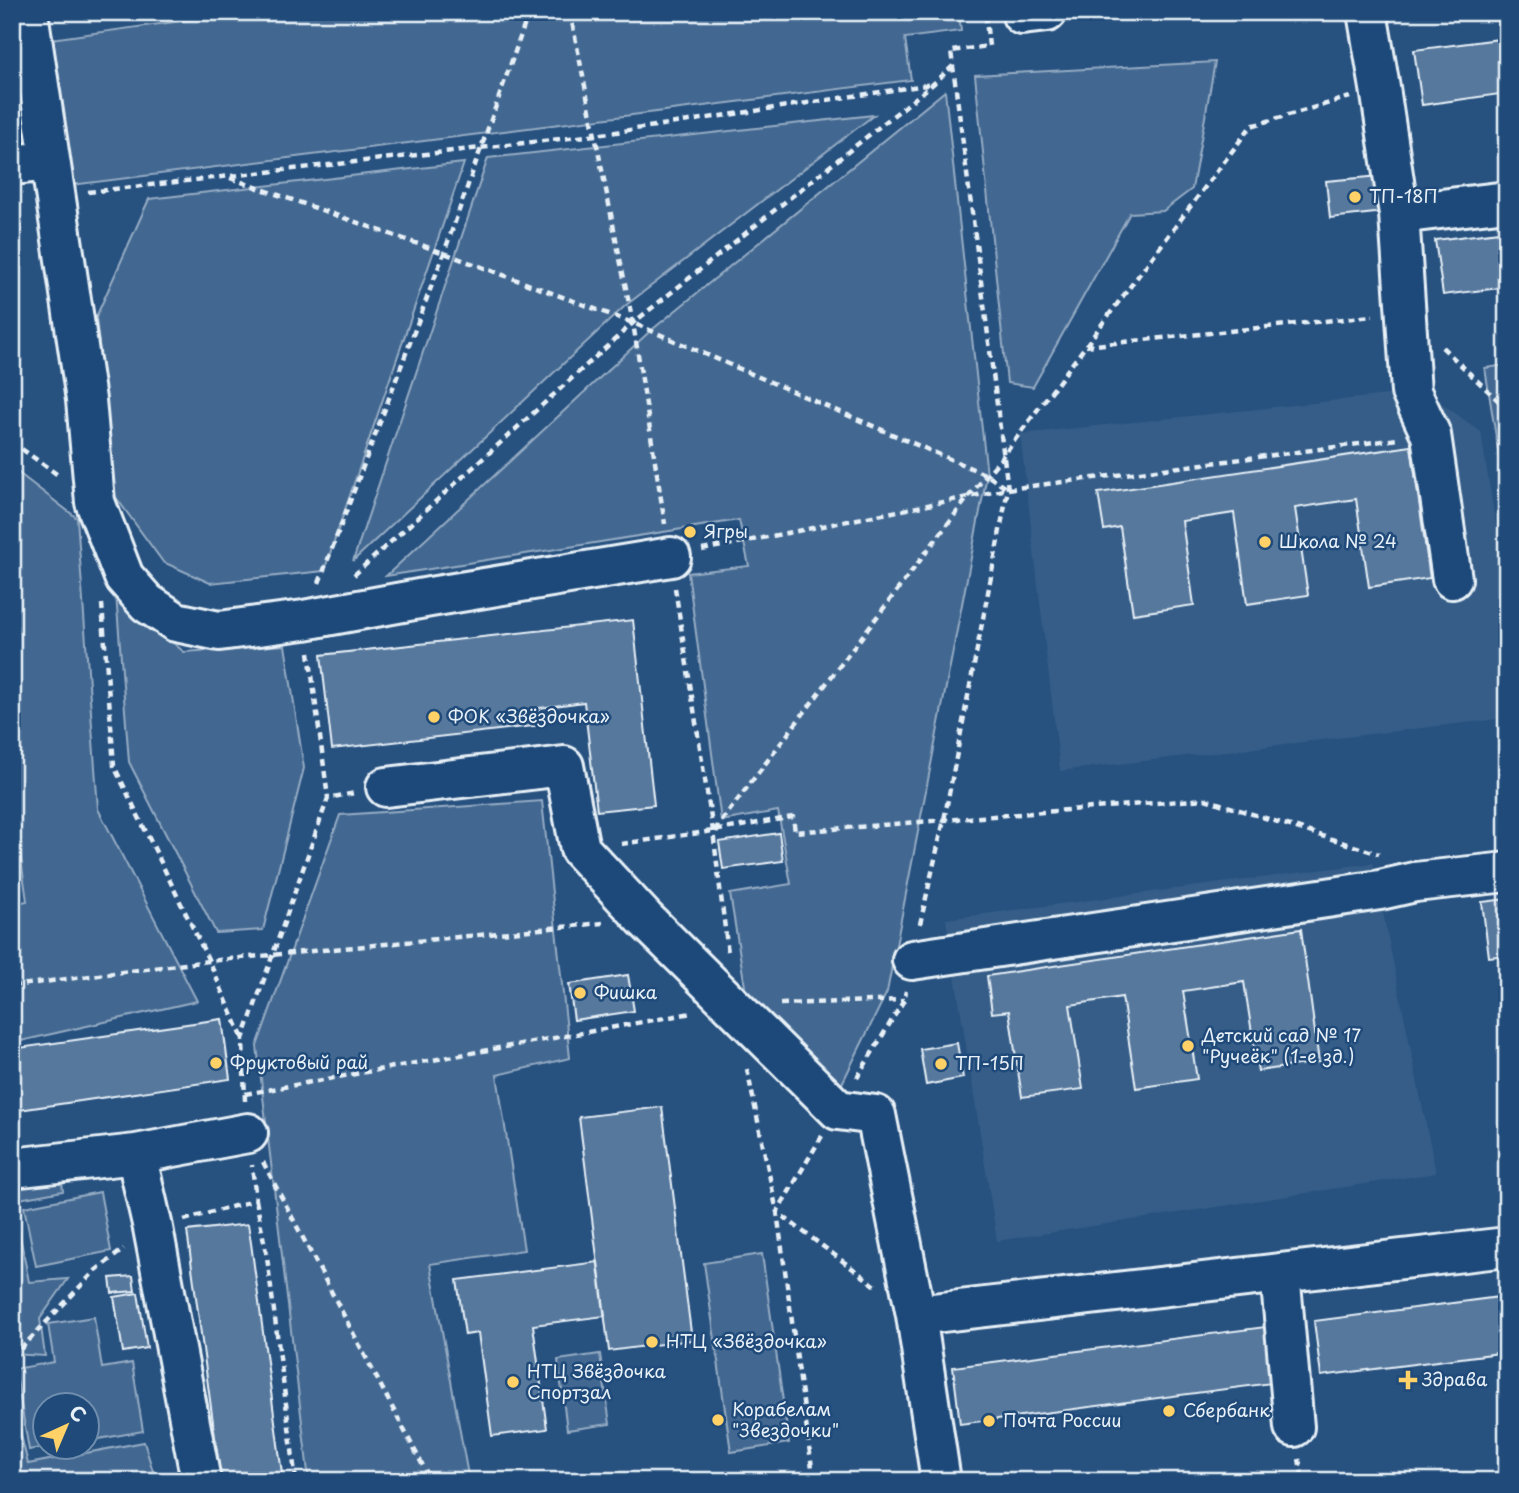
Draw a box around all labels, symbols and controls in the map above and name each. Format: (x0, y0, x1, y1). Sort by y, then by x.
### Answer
place label: ТП-18П (1369, 182, 1438, 209)
marker: ТП-18П (1347, 189, 1363, 205)
place label: Ягры (704, 517, 748, 544)
marker: Ягры (682, 524, 698, 540)
place label: Школа № 24 (1279, 527, 1397, 554)
marker: Школа № 24 (1257, 534, 1273, 550)
place label: ФОК «Звёздочка» (448, 702, 610, 729)
marker: ФОК «Звёздочка» (426, 709, 442, 725)
place label: Фишка (594, 978, 658, 1005)
marker: Фишка (572, 985, 588, 1001)
place label: Детский сад № 17 "Ручеёк" (1-е зд.) (1201, 1021, 1361, 1069)
marker: Детский сад № 17 "Ручеёк" (1-е зд.) (1180, 1038, 1196, 1054)
place label: Фруктовый рай (230, 1048, 368, 1075)
place label: ТП-15П (955, 1049, 1024, 1076)
marker: Фруктовый рай (208, 1055, 224, 1071)
marker: ТП-15П (933, 1056, 949, 1072)
place label: НТЦ «Звёздочка» (666, 1327, 827, 1354)
marker: НТЦ «Звёздочка» (644, 1334, 660, 1350)
place label: НТЦ Звёздочка Спортзал (527, 1357, 666, 1405)
place label: Здрава (1421, 1365, 1488, 1392)
marker: Здрава (1400, 1372, 1416, 1388)
marker: НТЦ Звёздочка Спортзал (505, 1374, 521, 1390)
north arrow (32, 1392, 102, 1462)
place label: Корабелам "Звездочки" (732, 1395, 839, 1443)
place label: Сбербанк (1183, 1396, 1270, 1423)
text: С (64, 1398, 93, 1428)
marker: Сбербанк (1161, 1403, 1177, 1419)
place label: Почта России (1003, 1406, 1122, 1433)
marker: Корабелам "Звездочки" (710, 1412, 726, 1428)
marker: Почта России (981, 1413, 997, 1429)

